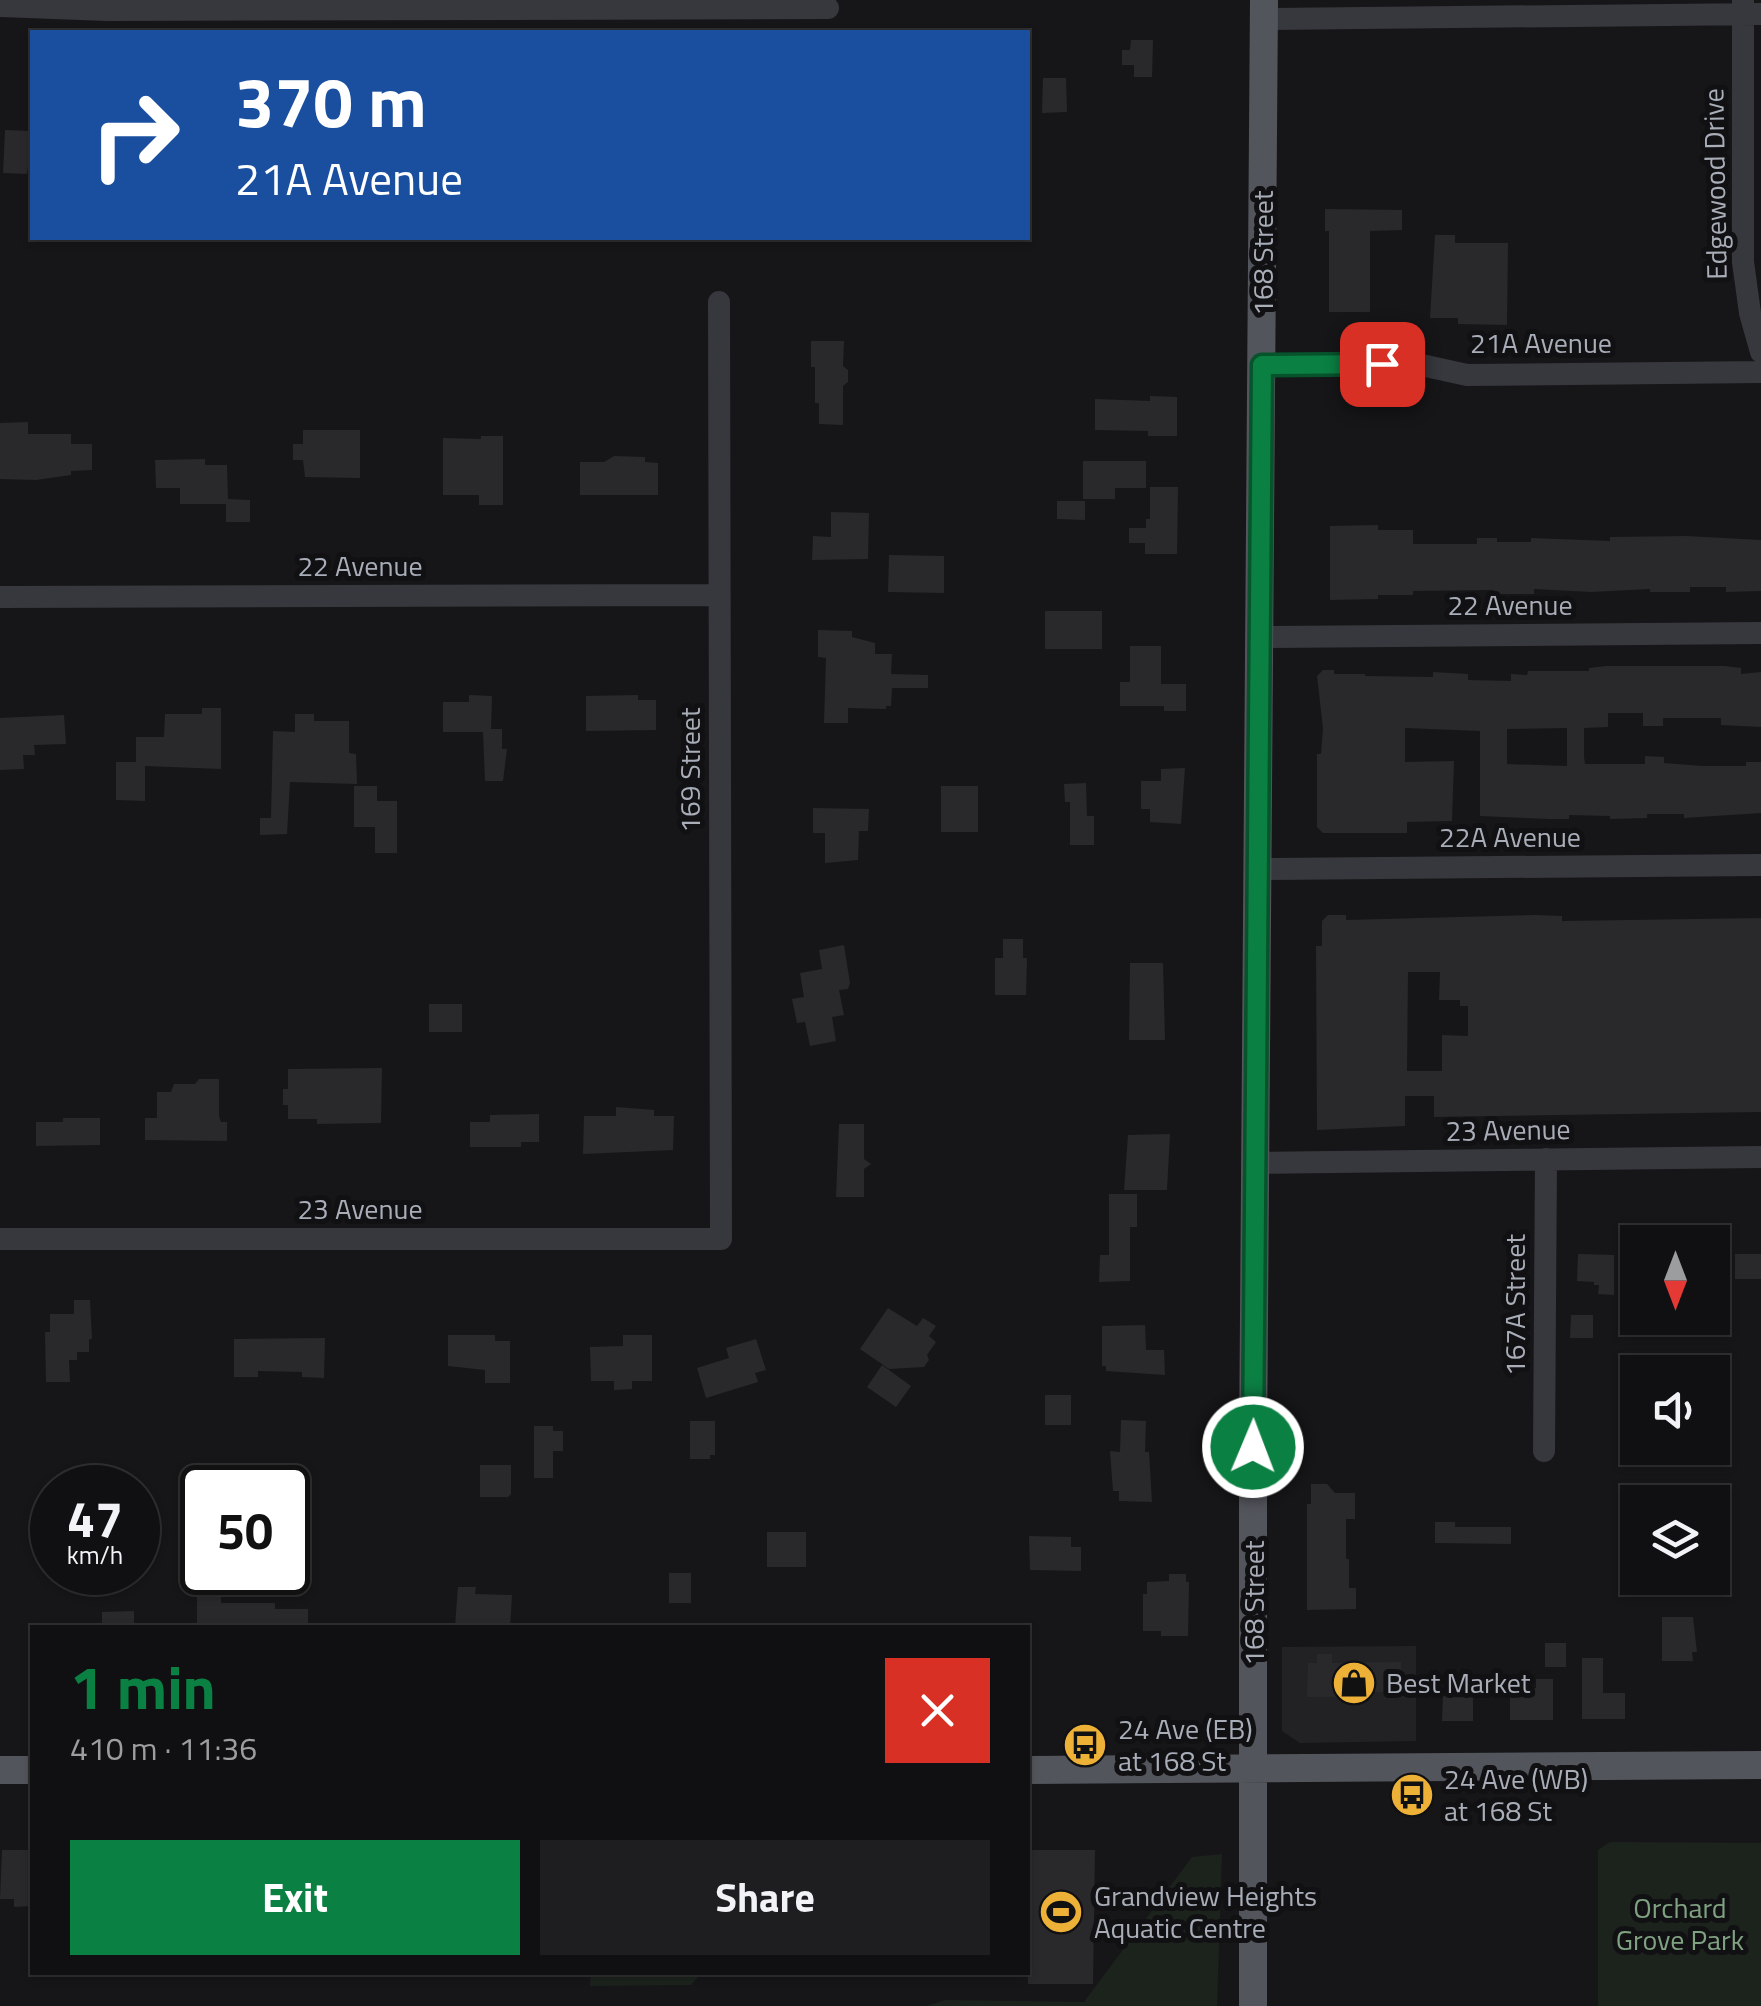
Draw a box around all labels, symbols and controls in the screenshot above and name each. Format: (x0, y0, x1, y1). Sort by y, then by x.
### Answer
text: 370 m (235, 48, 427, 154)
icon: right (70, 70, 200, 200)
street label: Edgewood Drive (1691, 88, 1738, 280)
text: 21A Avenue (235, 144, 463, 212)
street label: 168 Street (1241, 190, 1284, 316)
street label: 21A Avenue (1470, 321, 1612, 364)
pin (1340, 322, 1425, 407)
icon: arrive (1355, 337, 1410, 392)
street label: 22 Avenue (297, 544, 423, 587)
street label: 22 Avenue (1447, 583, 1573, 626)
street label: 169 Street (668, 707, 711, 833)
street label: 22A Avenue (1439, 815, 1581, 858)
street label: 23 Avenue (1445, 1107, 1571, 1152)
street label: 23 Avenue (297, 1187, 423, 1230)
north arrow (1620, 1225, 1730, 1335)
map controls (1620, 1225, 1730, 1595)
street label: 167A Street (1493, 1234, 1536, 1376)
button: sound (1620, 1355, 1730, 1465)
position arrow (1201, 1395, 1305, 1499)
speed limit sign: 50 (180, 1465, 310, 1595)
text: 47 (67, 1480, 123, 1556)
button: layers (1620, 1485, 1730, 1595)
text: km/h (67, 1536, 123, 1574)
street label: 168 Street (1232, 1540, 1275, 1666)
text: 1 min (70, 1641, 216, 1732)
button: close (885, 1658, 990, 1763)
shop icon: Best Market (1331, 1660, 1377, 1706)
place label: Best Market (1386, 1661, 1531, 1704)
place label: 24 Ave (EB) at 168 St (1118, 1707, 1253, 1782)
bus stop icon: 24 Ave (EB) at 168 St (1062, 1722, 1108, 1768)
text: 410 m · 11:36 (70, 1724, 257, 1772)
place label: 24 Ave (WB) at 168 St (1444, 1757, 1588, 1832)
bus stop icon: 24 Ave (WB) at 168 St (1389, 1772, 1435, 1818)
button: Exit (70, 1840, 520, 1955)
button: Share (540, 1840, 990, 1955)
place label: Grandview Heights Aquatic Centre (1094, 1874, 1317, 1949)
park label: Orchard Grove Park (1616, 1886, 1744, 1961)
sports icon: Grandview Heights Aquatic Centre (1038, 1889, 1084, 1935)

